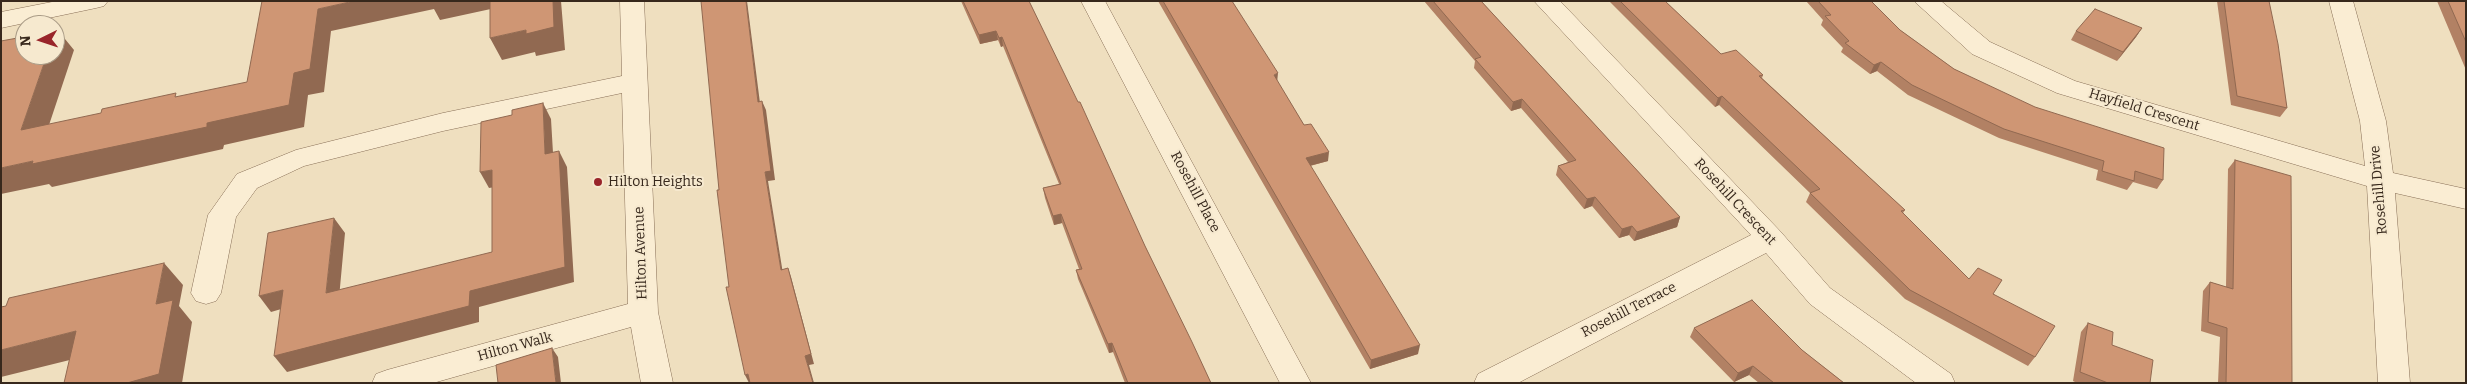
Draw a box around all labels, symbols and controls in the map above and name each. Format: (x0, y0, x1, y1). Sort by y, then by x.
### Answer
north arrow (15, 15, 65, 65)
text: N (17, 35, 34, 47)
street label: Hayfield Crescent (2087, 85, 2201, 135)
street label: Rosehill Drive (2367, 145, 2391, 235)
street label: Rosehill Place (1167, 149, 1223, 235)
street label: Rosehill Crescent (1691, 155, 1779, 249)
place label: Hilton Heights (608, 174, 703, 190)
marker: Hilton Heights (592, 176, 604, 188)
street label: Hilton Avenue (631, 206, 651, 300)
street label: Rosehill Terrace (1579, 279, 1679, 341)
street label: Hilton Walk (476, 329, 554, 365)

